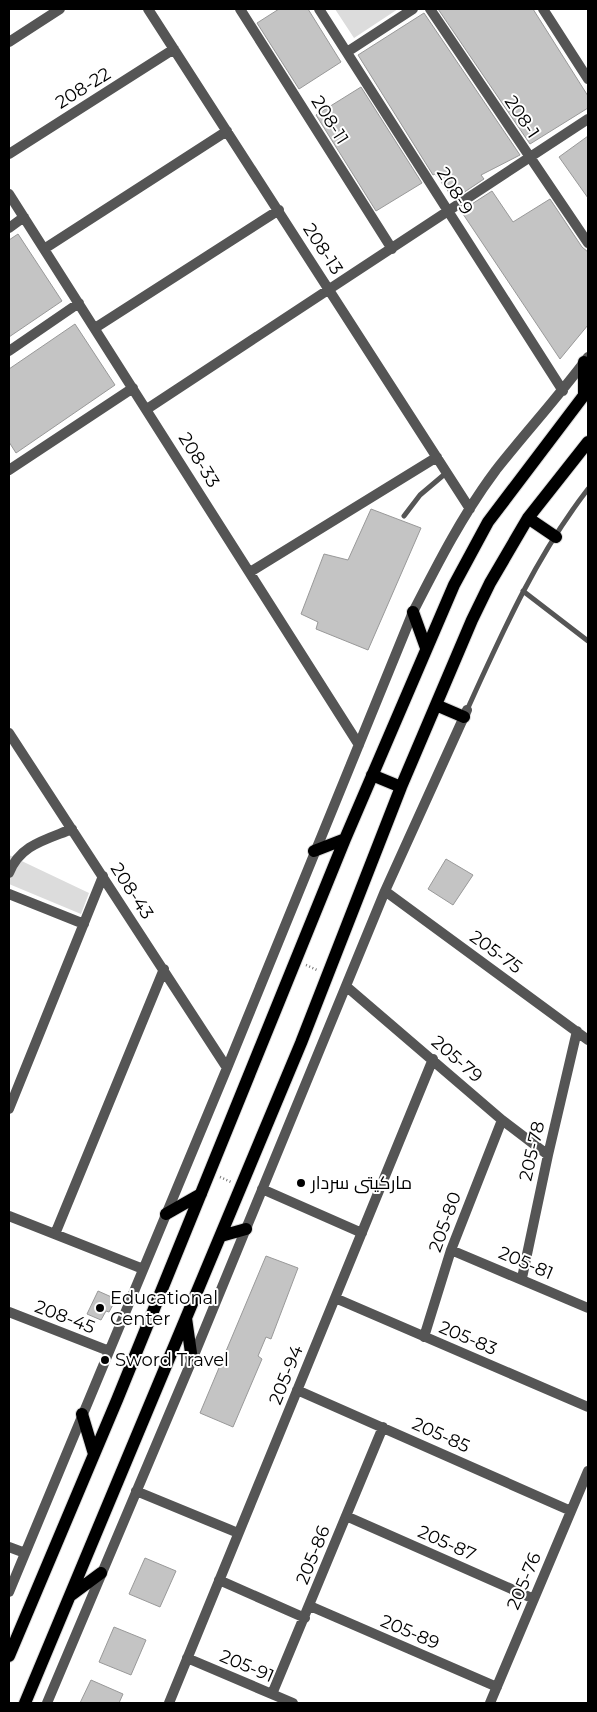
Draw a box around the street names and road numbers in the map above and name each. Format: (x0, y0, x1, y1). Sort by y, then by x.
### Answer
street label: 208-22 (51, 63, 115, 113)
street label: 208-11 (307, 92, 353, 148)
street label: 208-1 (500, 92, 544, 142)
street label: 208-9 (432, 163, 478, 219)
street label: 208-13 (298, 219, 348, 279)
street label: 208-33 (174, 429, 224, 491)
street label: 208-43 (106, 859, 158, 923)
street label: 205-75 (465, 926, 527, 978)
street label: 205-79 (427, 1031, 487, 1087)
street label: 205-78 (514, 1119, 550, 1183)
street label: 205-80 (424, 1189, 466, 1255)
street label: 205-81 (495, 1242, 557, 1284)
street label: 208-45 (32, 1296, 98, 1338)
street label: 205-83 (436, 1316, 500, 1360)
street label: 205-94 (264, 1342, 308, 1408)
street label: 205-85 (409, 1413, 473, 1457)
street label: 205-87 (415, 1520, 479, 1566)
street label: 205-86 (291, 1522, 335, 1588)
street label: 205-76 (502, 1549, 546, 1613)
street label: 205-89 (377, 1610, 443, 1654)
street label: 205-91 (217, 1645, 277, 1687)

